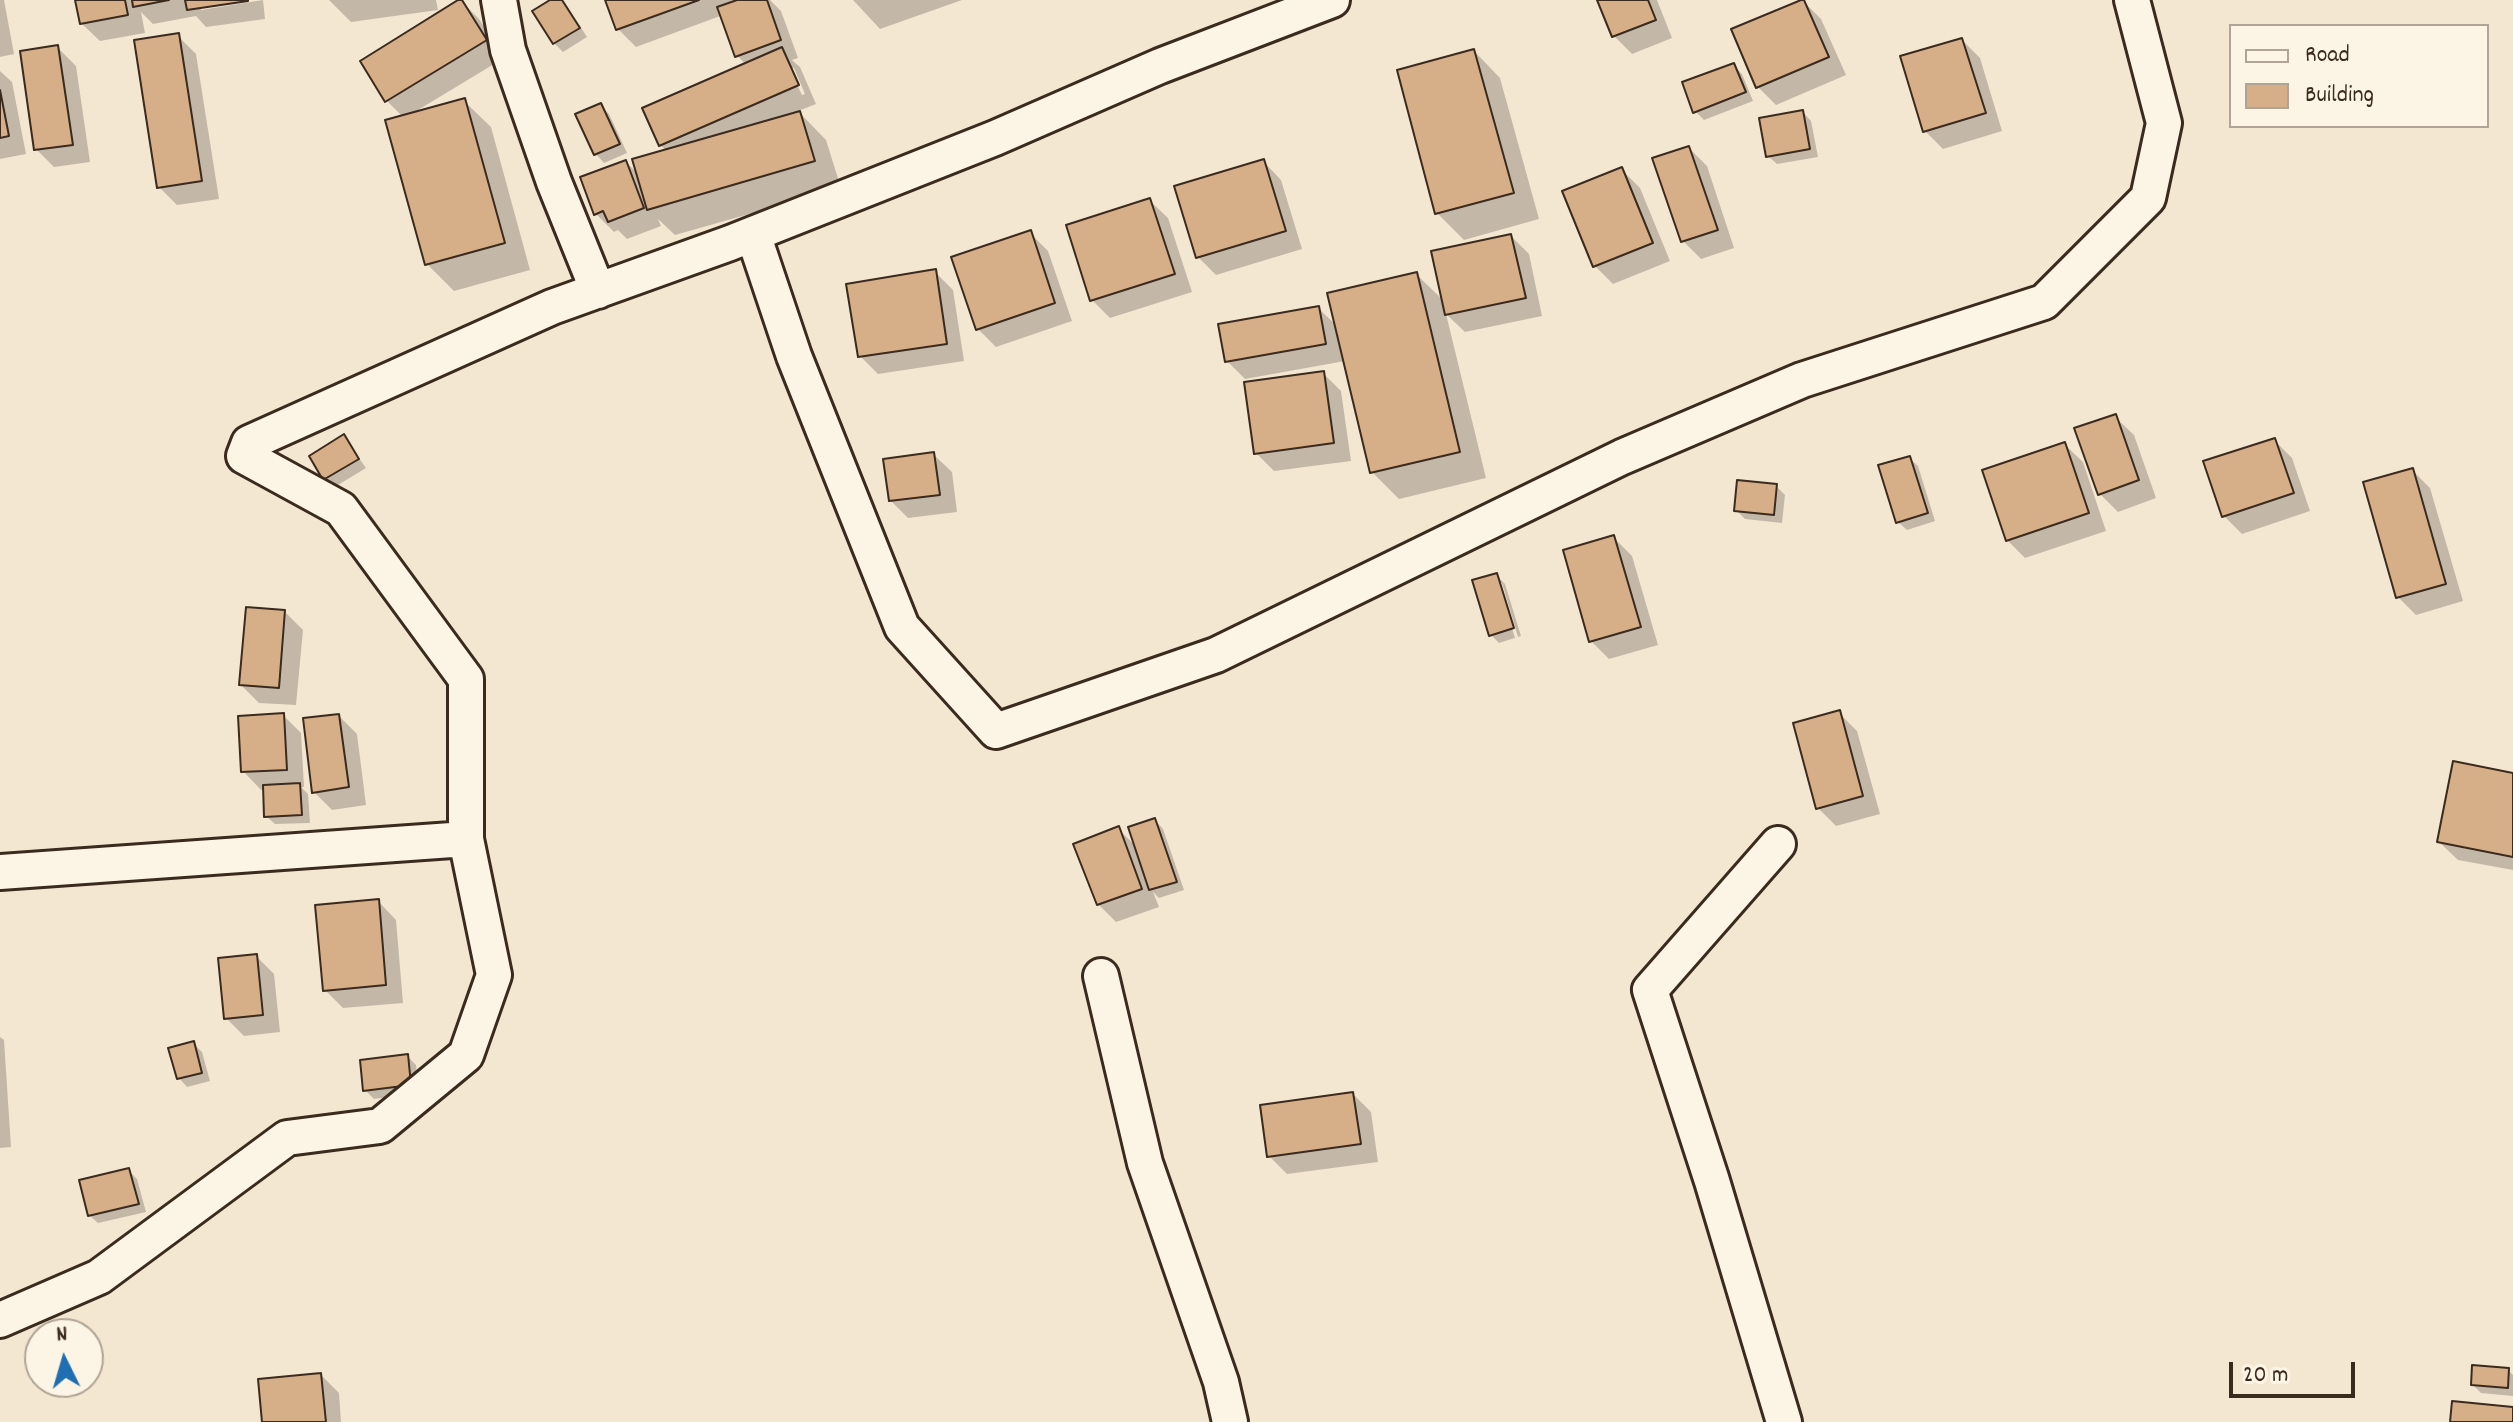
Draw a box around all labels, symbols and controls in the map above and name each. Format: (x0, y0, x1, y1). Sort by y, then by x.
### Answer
legend (2229, 24, 2489, 128)
text: Road (2305, 39, 2350, 73)
text: Building (2305, 79, 2374, 113)
north arrow (24, 1318, 104, 1398)
text: N (55, 1320, 69, 1352)
scale bar (2233, 1346, 2359, 1396)
text: 20 m (2243, 1359, 2289, 1393)

